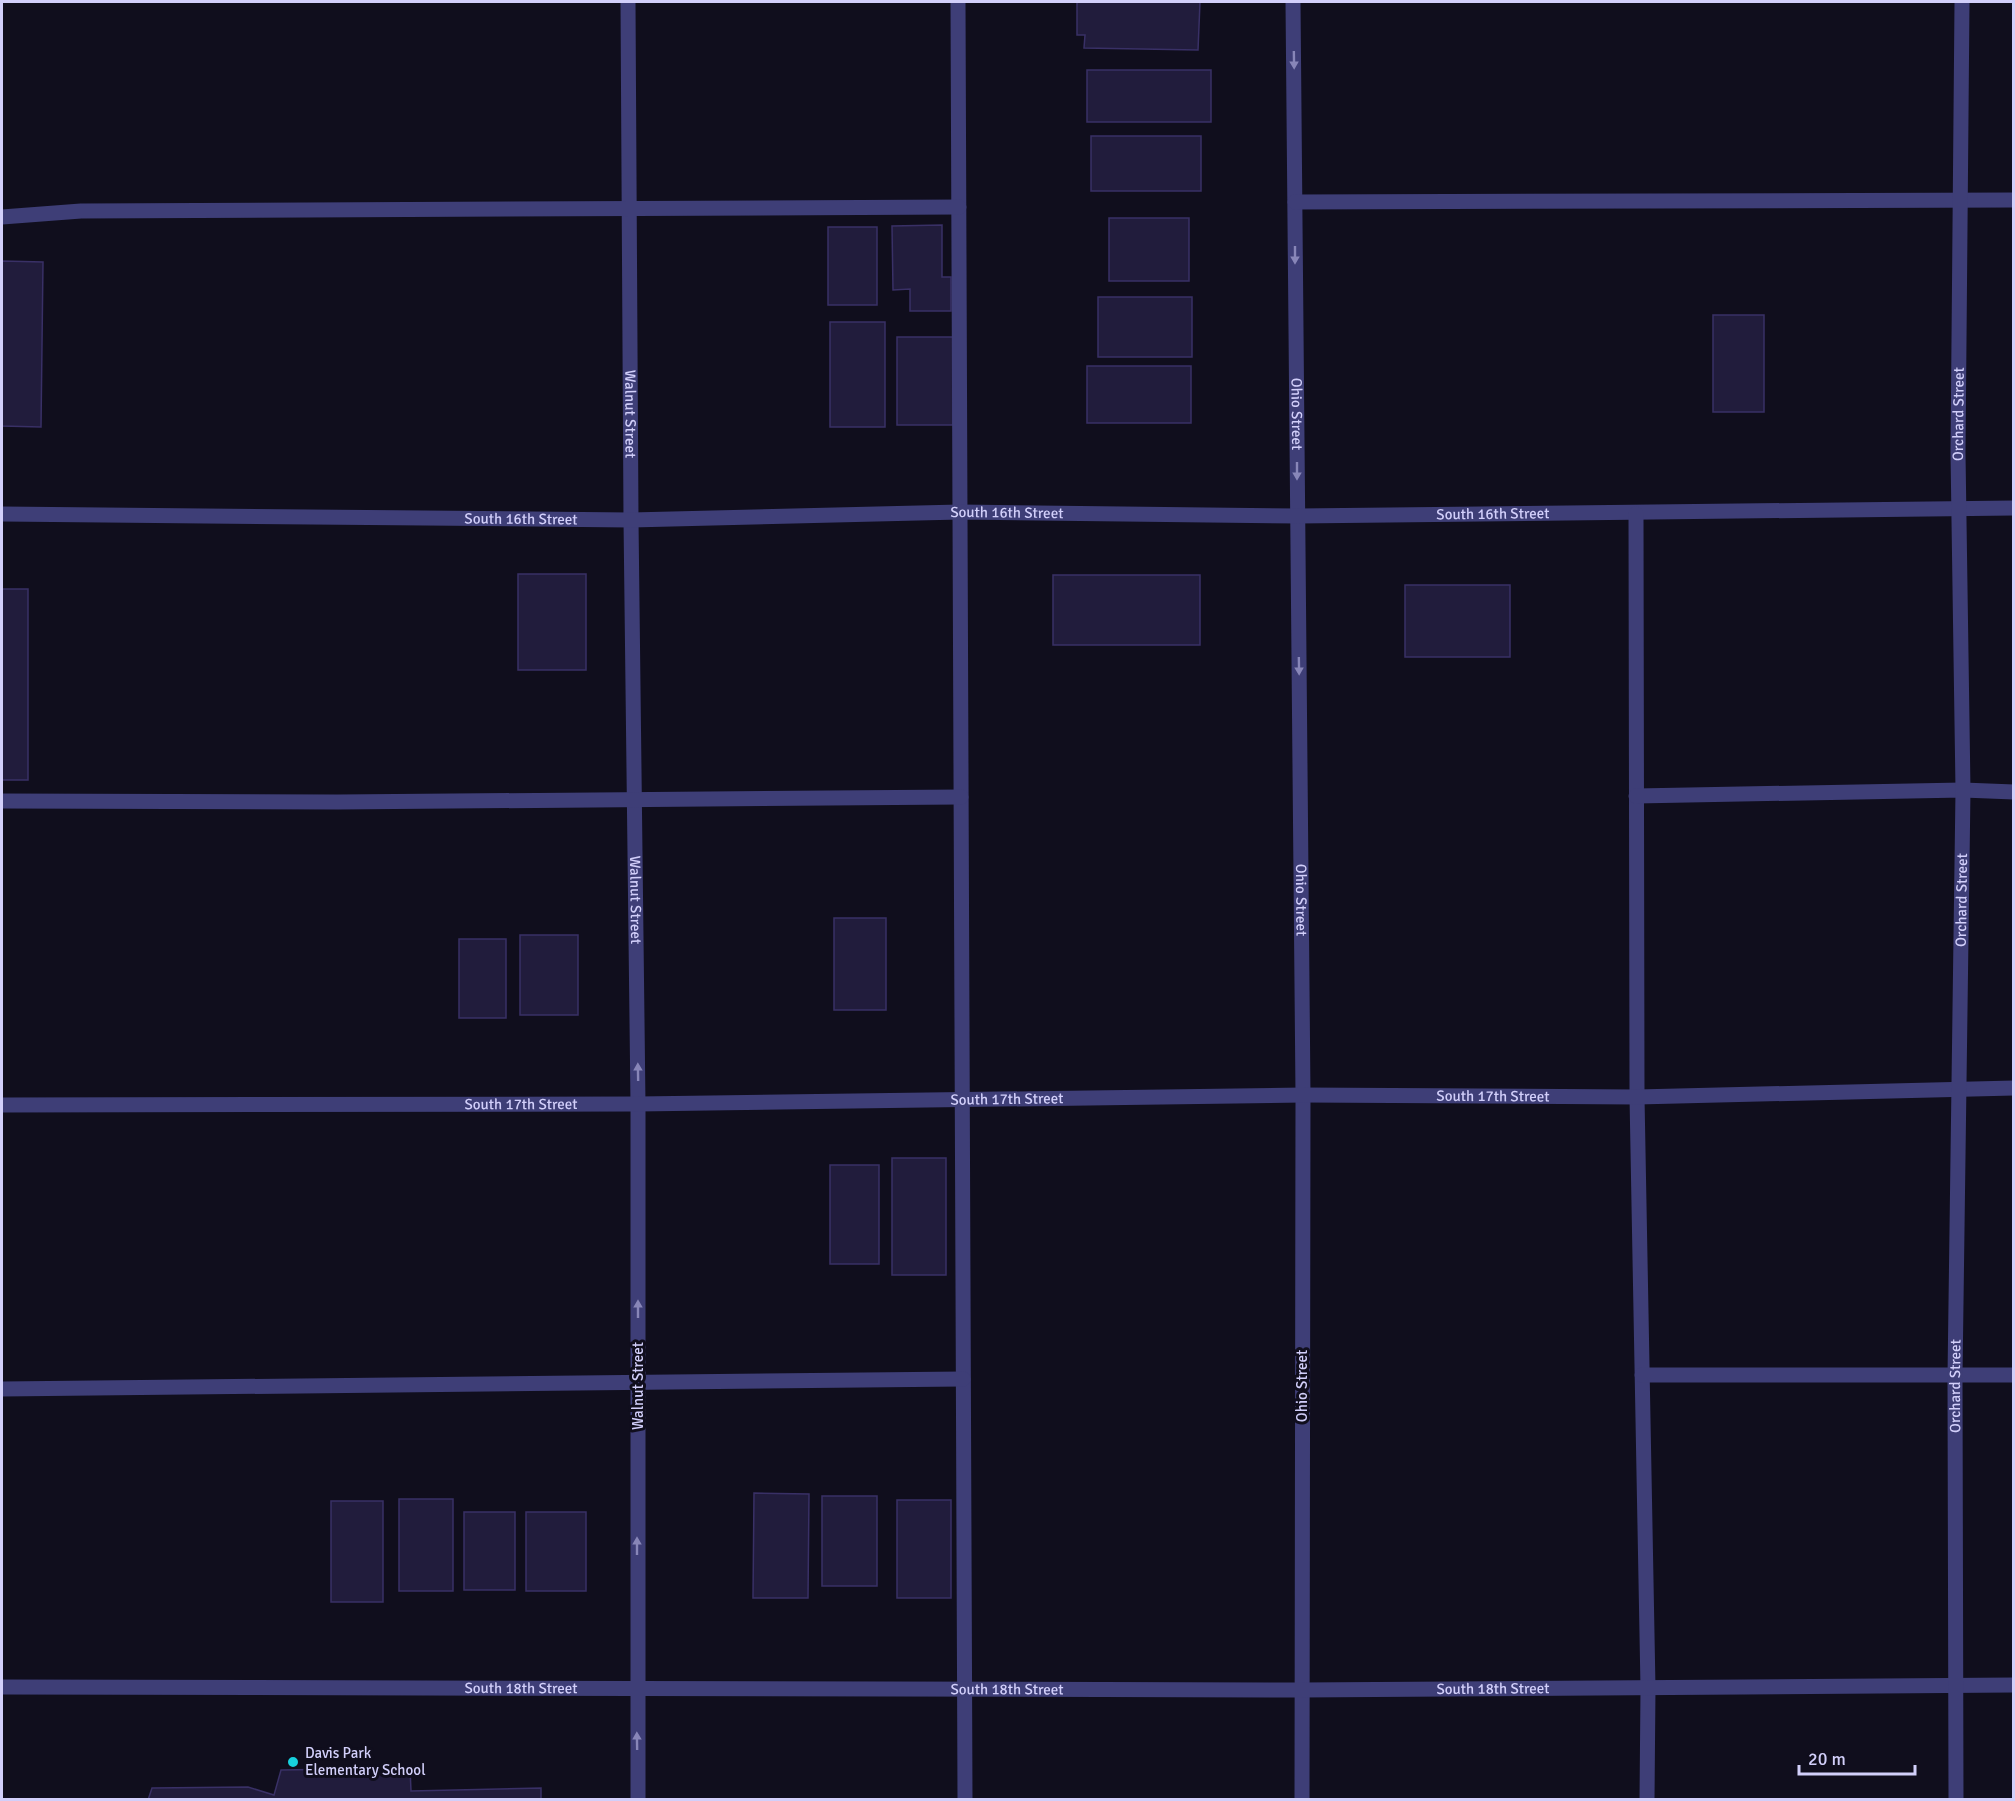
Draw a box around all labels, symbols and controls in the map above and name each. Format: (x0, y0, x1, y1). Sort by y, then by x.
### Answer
one-way arrow (1289, 50, 1299, 69)
one-way arrow (1291, 245, 1300, 264)
street label: Orchard Street (1949, 367, 1968, 461)
street label: Walnut Street (621, 370, 640, 458)
street label: Ohio Street (1287, 378, 1306, 450)
one-way arrow (1292, 461, 1302, 480)
street label: South 16th Street (950, 503, 1064, 522)
street label: South 16th Street (1436, 504, 1550, 523)
street label: South 16th Street (464, 509, 578, 528)
one-way arrow (1294, 656, 1304, 675)
street label: Orchard Street (1952, 853, 1971, 947)
street label: Walnut Street (626, 856, 645, 944)
street label: Ohio Street (1292, 864, 1311, 936)
one-way arrow (633, 1063, 643, 1082)
street label: South 17th Street (1436, 1087, 1550, 1105)
street label: South 17th Street (950, 1089, 1064, 1109)
street label: South 17th Street (464, 1095, 578, 1113)
one-way arrow (633, 1300, 643, 1319)
street label: Orchard Street (1946, 1339, 1965, 1433)
street label: Walnut Street (629, 1342, 647, 1430)
street label: Ohio Street (1293, 1350, 1311, 1422)
one-way arrow (632, 1537, 642, 1556)
street label: South 18th Street (464, 1679, 578, 1697)
street label: South 18th Street (1436, 1679, 1550, 1698)
street label: South 18th Street (950, 1680, 1064, 1698)
one-way arrow (632, 1732, 642, 1751)
scale bar (1799, 1738, 1914, 1776)
place label: Davis Park Elementary School (305, 1744, 426, 1779)
text: 20 m (1808, 1748, 1846, 1770)
marker: Davis Park Elementary School (286, 1755, 300, 1769)

